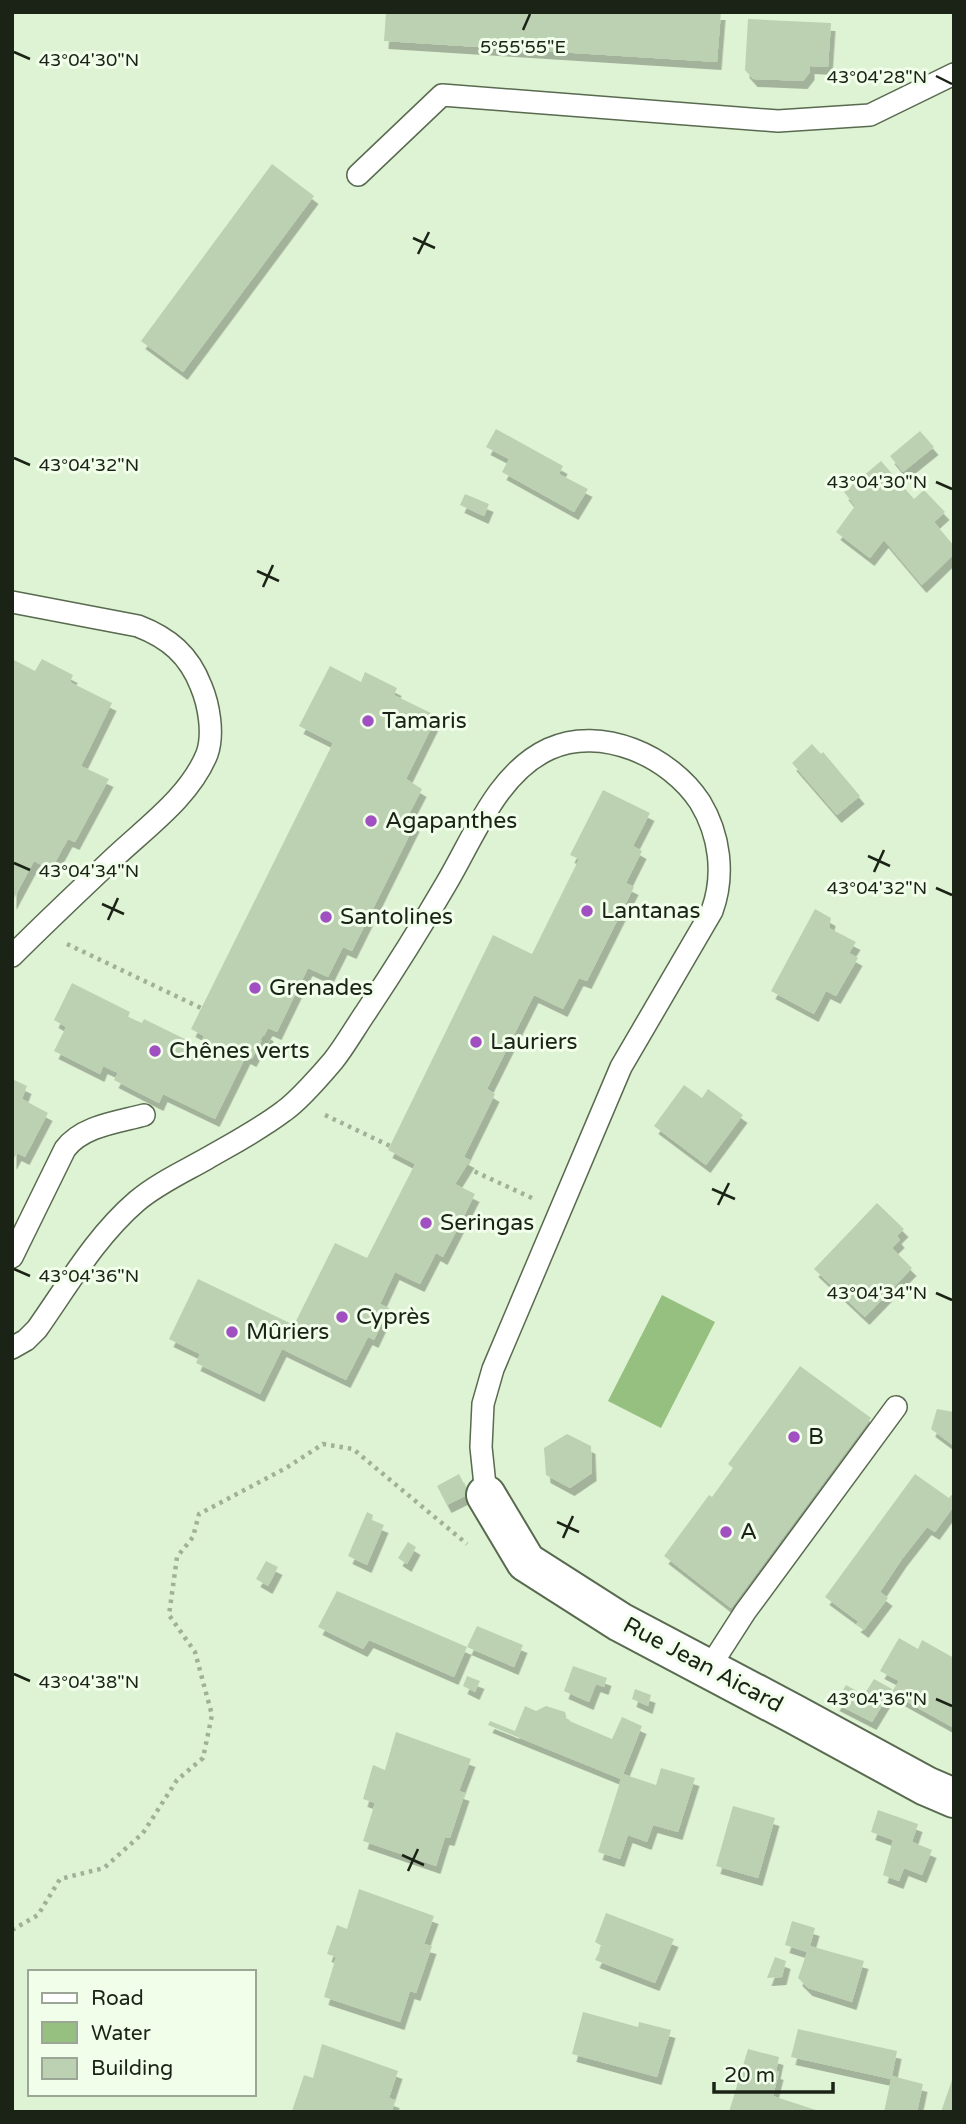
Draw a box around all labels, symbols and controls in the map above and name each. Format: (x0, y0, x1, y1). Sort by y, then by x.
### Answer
text: 5°55'55"E (480, 36, 566, 58)
text: 43°04'30"N (39, 49, 139, 71)
text: 43°04'28"N (827, 66, 927, 88)
text: 43°04'32"N (39, 454, 139, 476)
text: 43°04'30"N (827, 471, 927, 493)
place label: Tamaris (382, 707, 467, 735)
marker: Tamaris (360, 713, 376, 729)
place label: Agapanthes (385, 807, 517, 835)
marker: Agapanthes (363, 813, 379, 829)
text: 43°04'34"N (39, 860, 139, 882)
text: 43°04'32"N (827, 877, 927, 899)
place label: Lantanas (601, 897, 701, 925)
place label: Santolines (340, 903, 453, 931)
marker: Lantanas (579, 903, 595, 919)
marker: Santolines (318, 909, 334, 925)
place label: Grenades (269, 974, 373, 1002)
marker: Grenades (247, 980, 263, 996)
place label: Lauriers (490, 1028, 578, 1056)
marker: Lauriers (468, 1034, 484, 1050)
place label: Chênes verts (169, 1037, 310, 1065)
marker: Chênes verts (147, 1043, 163, 1059)
place label: Seringas (440, 1209, 534, 1237)
marker: Seringas (418, 1215, 434, 1231)
text: 43°04'36"N (39, 1265, 139, 1287)
text: 43°04'34"N (827, 1282, 927, 1304)
place label: Cyprès (356, 1303, 430, 1331)
marker: Cyprès (334, 1309, 350, 1325)
place label: Mûriers (246, 1318, 329, 1346)
marker: Mûriers (224, 1324, 240, 1340)
place label: B (808, 1423, 824, 1451)
marker: B (786, 1429, 802, 1445)
place label: A (740, 1518, 757, 1546)
marker: A (718, 1524, 734, 1540)
street label: Rue Jean Aicard (618, 1611, 788, 1719)
text: 43°04'38"N (39, 1671, 139, 1693)
text: 43°04'36"N (827, 1688, 927, 1710)
legend (28, 1970, 256, 2096)
text: Road (91, 1986, 144, 2011)
text: Water (91, 2021, 151, 2046)
scale bar (714, 2050, 833, 2094)
text: Building (91, 2056, 173, 2081)
text: 20 m (724, 2063, 775, 2088)

